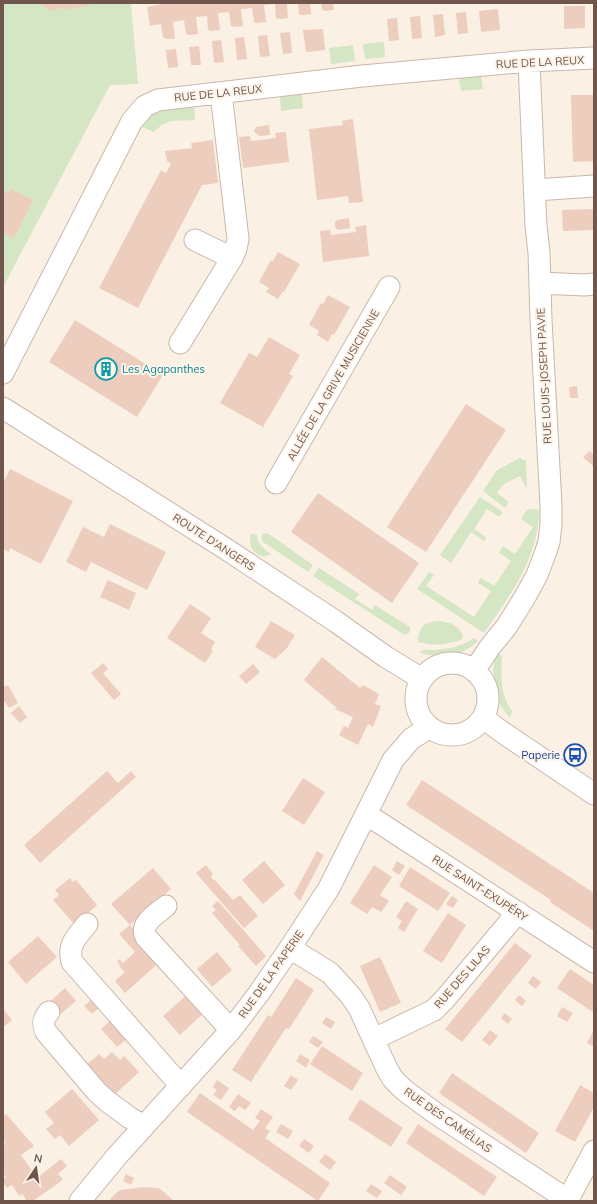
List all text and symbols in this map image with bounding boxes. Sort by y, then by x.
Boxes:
street label: RUE DE LA REUX [495,53,585,71]
street label: RUE DE LA REUX [173,81,264,105]
street label: ALLÉE DE LA GRIVE MUSICIENNE [284,307,382,463]
street label: RUE LOUIS-JOSEPH PAVIE [533,308,555,444]
building icon: Les Agapanthes [93,356,119,382]
place label: Les Agapanthes [122,362,205,376]
street label: ROUTE D’ANGERS [170,510,258,574]
bus stop icon: Paperie [562,742,588,768]
place label: Paperie [521,748,560,762]
street label: RUE SAINT-EXUPÉRY [430,852,531,924]
street label: RUE DE LA PAPERIE [235,927,307,1021]
street label: RUE DES LILAS [431,943,493,1011]
street label: RUE DES CAMÉLIAS [401,1084,495,1156]
north arrow [16,1148,56,1188]
text: N [33,1151,44,1166]

